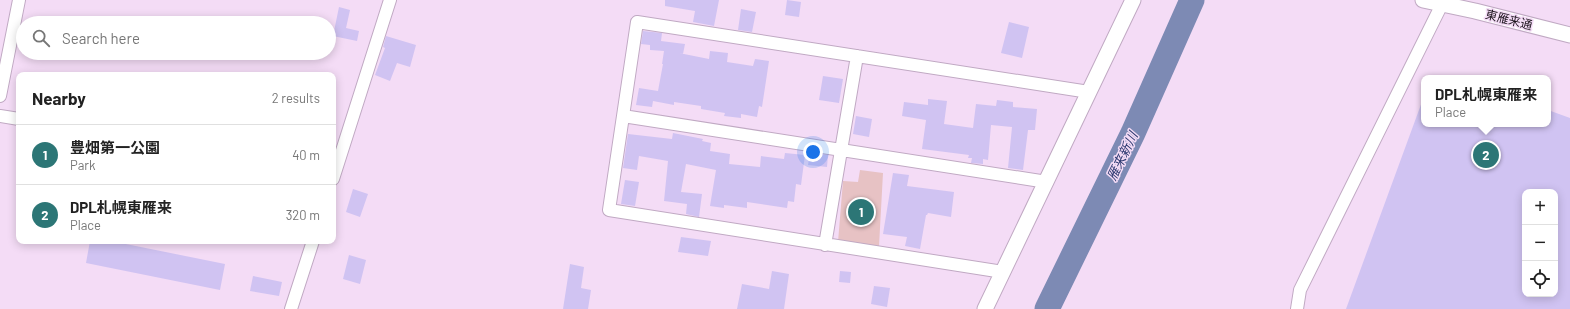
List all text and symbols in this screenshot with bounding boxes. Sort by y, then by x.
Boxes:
street label: 東雁来通 [1484,6,1534,32]
search box [16,16,336,60]
icon: search [30,27,52,49]
text: Search here [62,29,140,47]
popup [1421,75,1551,127]
text: DPL札幌東雁来 [1435,85,1537,103]
text: Nearby [32,88,86,108]
text: 2 results [272,90,320,106]
text: Place [1435,104,1466,120]
water label: 雁来新川 [1103,127,1141,183]
text: 豊畑第一公園 [70,138,160,156]
pin: 2 [1473,140,1499,170]
your location [803,142,823,162]
text: 1 [43,147,47,163]
text: 40 m [292,147,320,163]
text: Park [70,157,96,173]
map controls [1522,189,1558,297]
button: + [1522,189,1558,225]
pin: 1 [848,197,874,227]
text: DPL札幌東雁来 [70,198,172,216]
text: 2 [41,207,49,223]
text: 320 m [286,207,320,223]
text: Place [70,217,101,233]
button: − [1522,225,1558,261]
button: locate [1522,261,1558,297]

